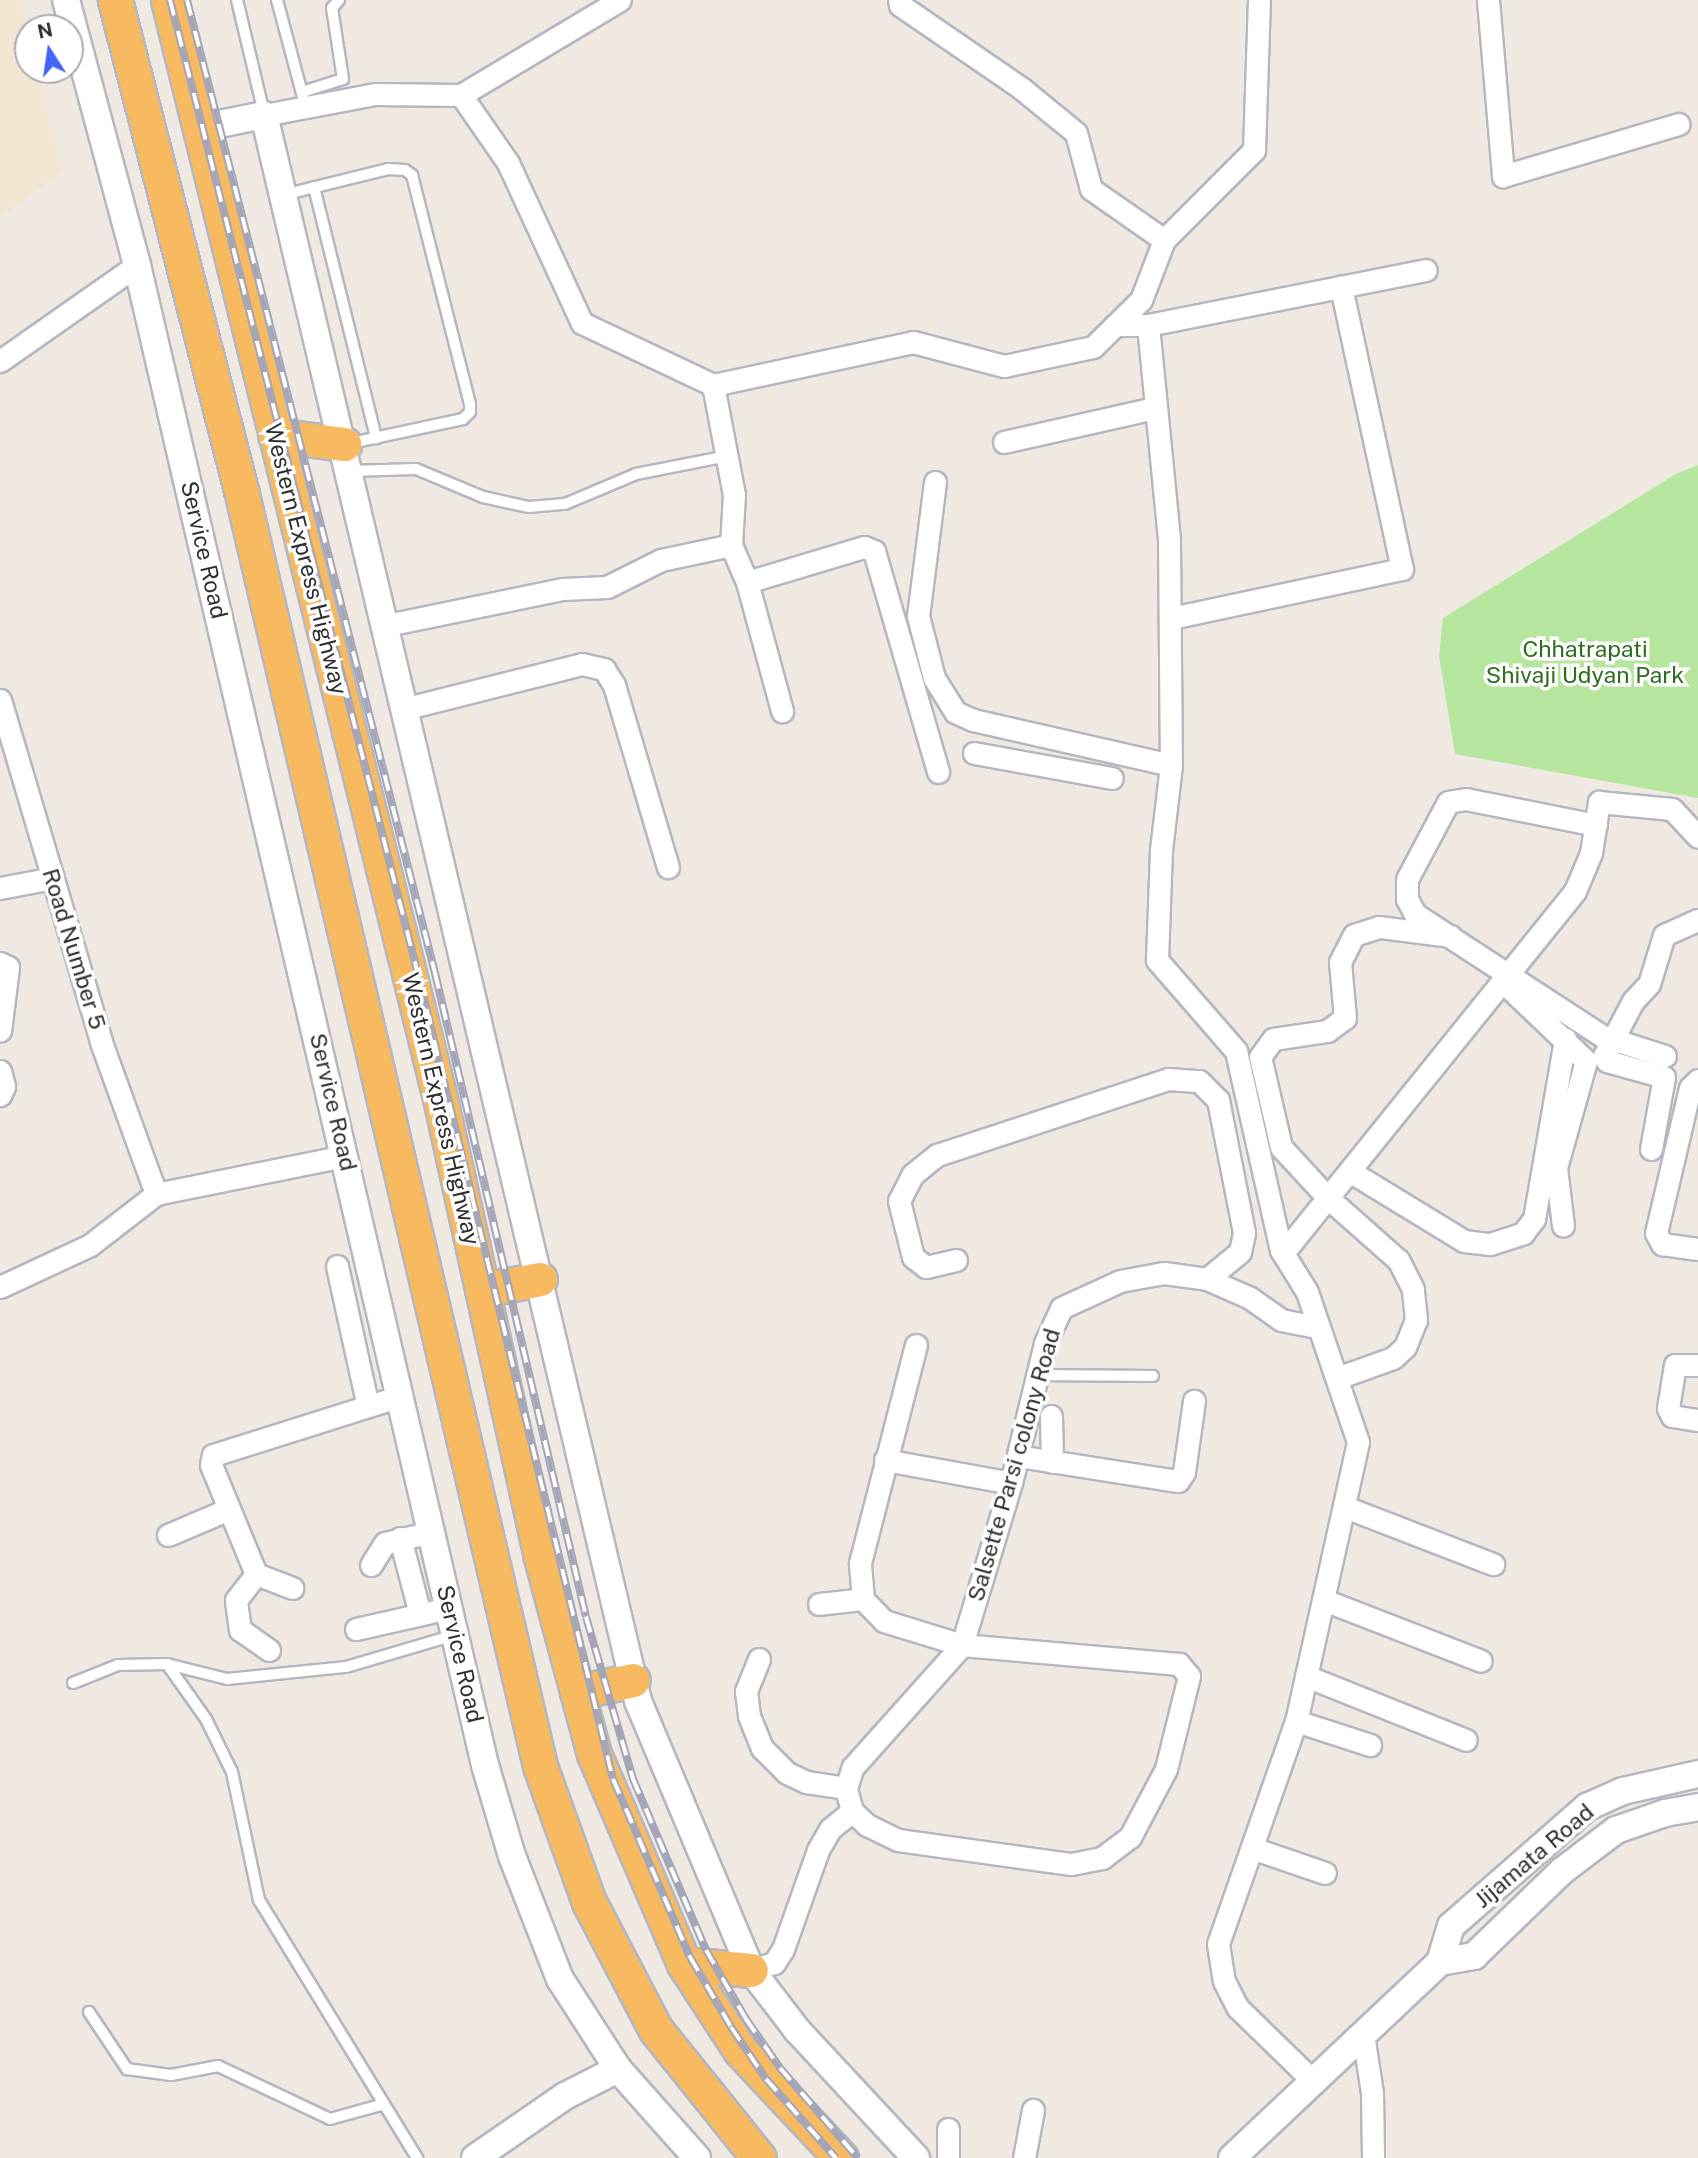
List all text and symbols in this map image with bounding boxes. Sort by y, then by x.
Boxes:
north arrow [14,14,84,84]
text: N [35,18,55,43]
street label: Western Express Highway [259,420,353,698]
street label: Service Road [175,478,233,622]
park label: Chhatrapati Shivaji Udyan Park [1486,635,1684,689]
street label: Road Number 5 [36,865,112,1033]
street label: Western Express Highway [396,970,486,1248]
street label: Service Road [304,1030,362,1174]
street label: Salsette Parsi colony Road [962,1325,1066,1605]
street label: Service Road [431,1582,489,1726]
street label: Jijamata Road [1469,1798,1599,1914]

